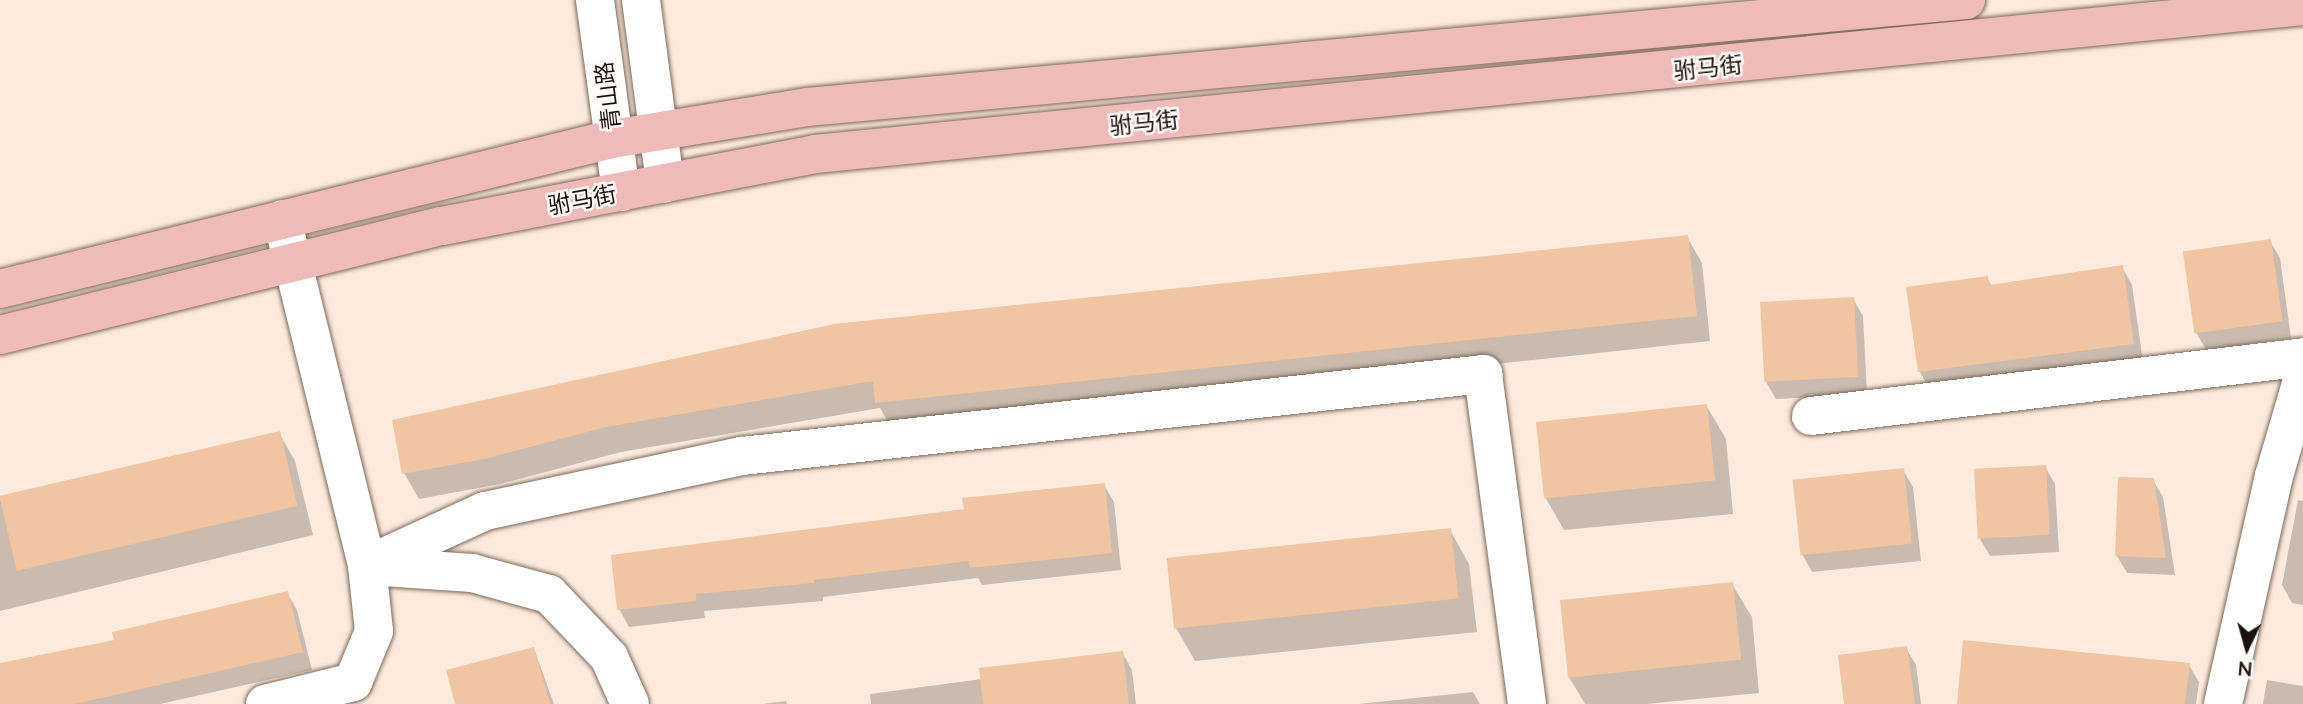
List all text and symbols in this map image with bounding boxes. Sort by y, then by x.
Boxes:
street label: 驸马街 [1672,50,1744,84]
street label: 青山路 [589,60,625,132]
street label: 驸马街 [1108,105,1180,139]
street label: 驸马街 [546,179,618,219]
north arrow [2212,613,2282,683]
text: N [2237,657,2253,682]

